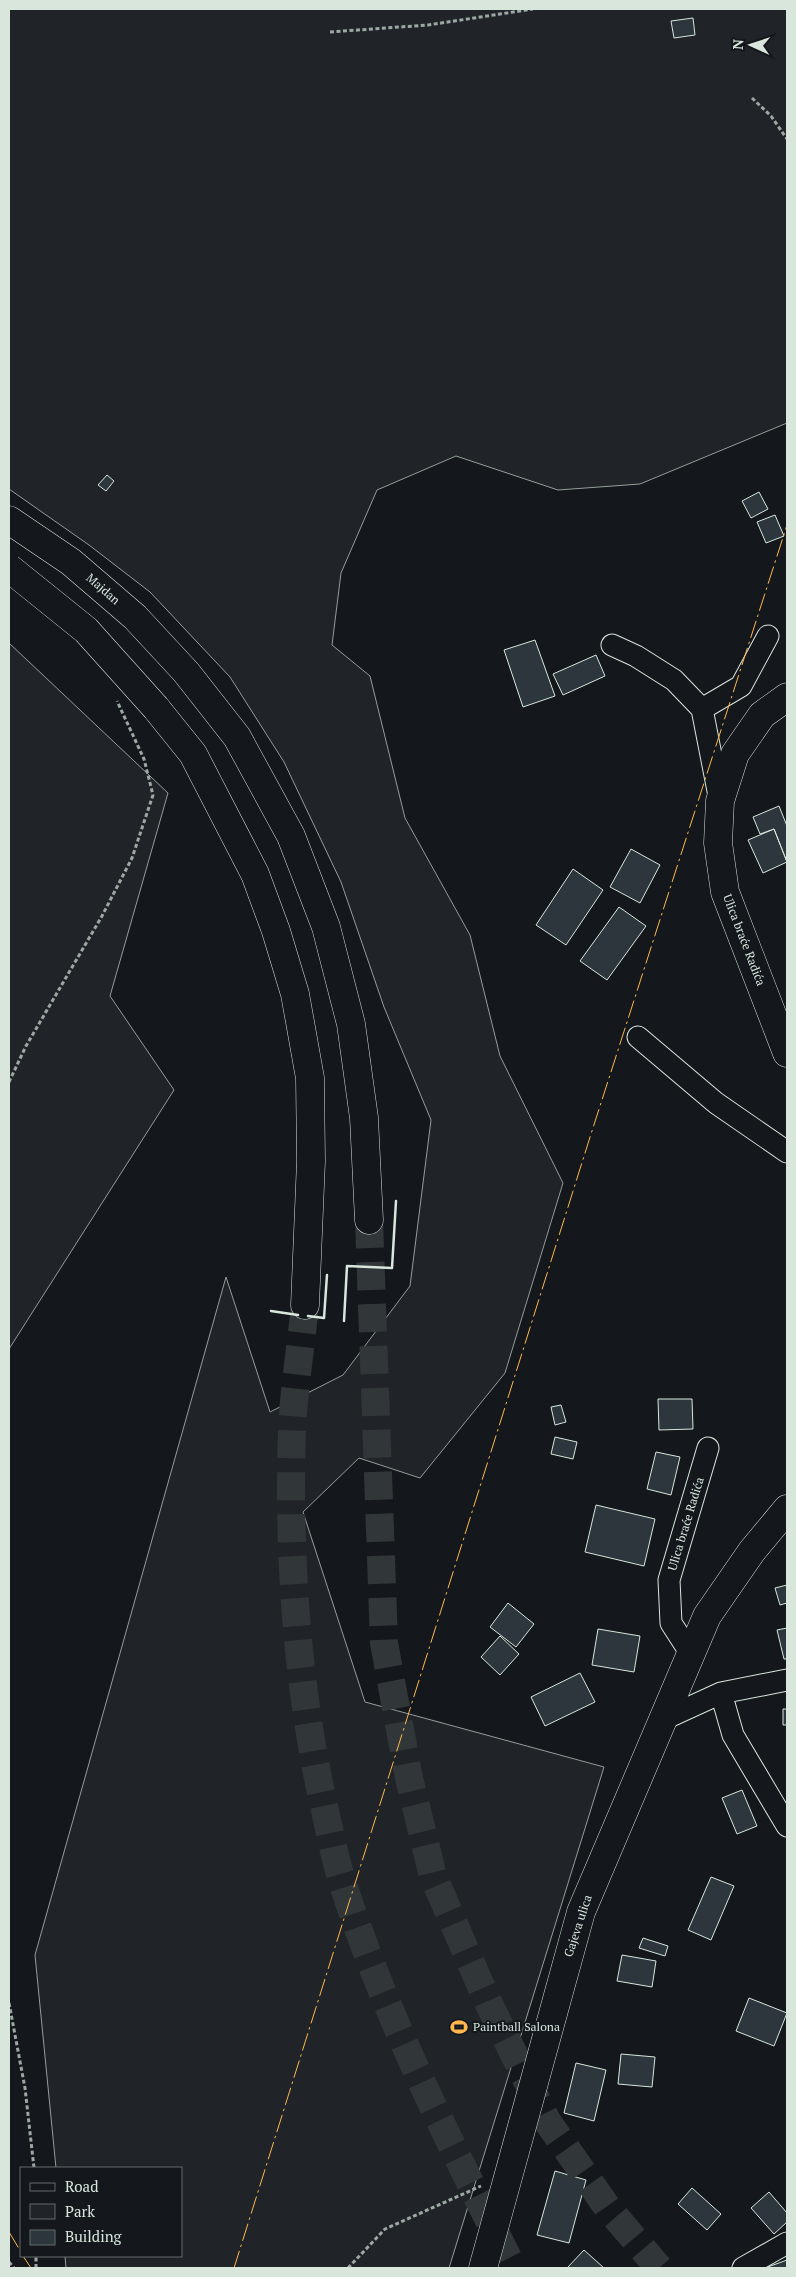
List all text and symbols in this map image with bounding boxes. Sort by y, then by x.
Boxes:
north arrow [726,20,776,70]
text: N [728,38,747,50]
street label: Majdan [83,570,123,607]
street label: Ulica braće Radića [720,892,769,988]
street label: Ulica braće Radića [664,1475,707,1572]
street label: Gajeva ulica [560,1893,595,1959]
sports icon: Paintball Salona [449,2017,469,2037]
place label: Paintball Salona [473,2019,560,2034]
legend [20,2167,182,2257]
text: Road [65,2176,98,2196]
text: Park [65,2201,95,2221]
text: Building [65,2226,123,2246]

